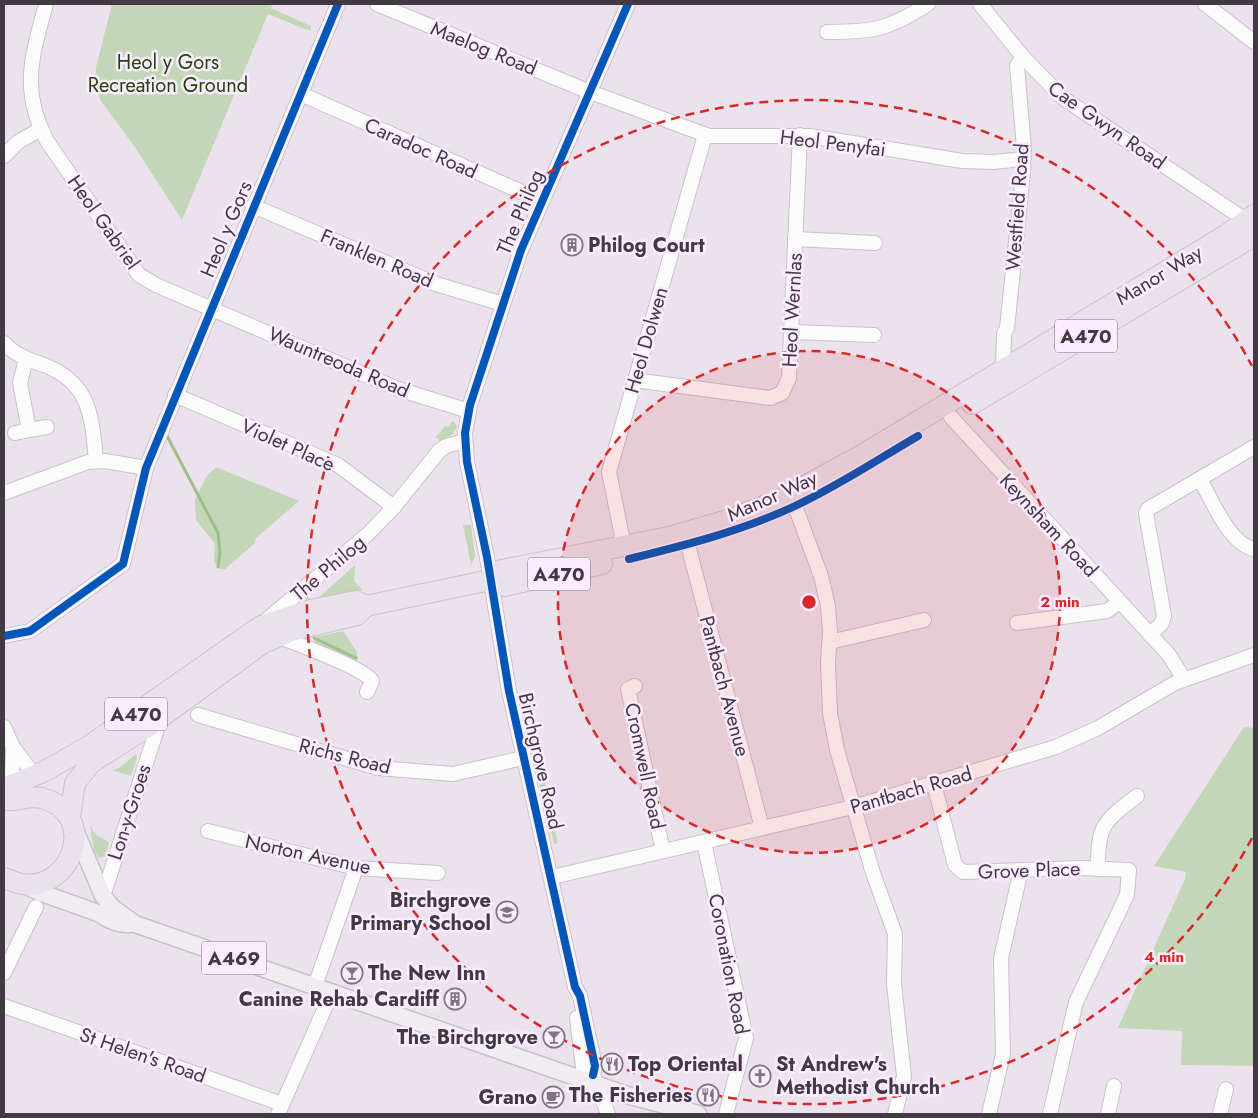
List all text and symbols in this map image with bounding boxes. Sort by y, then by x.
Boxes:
street label: Maelog Road [426,14,541,83]
park label: Heol y Gors Recreation Ground [88,48,248,100]
street label: Cae Gwyn Road [1042,74,1172,177]
street label: Caradoc Road [360,111,482,186]
street label: Heol Penyfai [778,123,888,164]
street label: Westfield Road [999,142,1036,272]
street label: The Philog [490,165,551,259]
street label: Heol Gabriel [60,169,147,275]
street label: Heol y Gors [193,176,260,282]
street label: Franklen Road [316,222,438,295]
place label: Philog Court [588,231,705,260]
building icon: Philog Court [560,233,584,257]
street label: Manor Way [1111,238,1208,313]
street label: Heol Wernlas [775,252,810,368]
street label: Heol Dolwen [617,284,675,397]
street label: Wauntreoda Road [264,320,414,405]
road number: A470 [1055,320,1117,352]
street label: Violet Place [236,412,339,479]
street label: Manor Way [722,464,822,529]
street label: Keynsham Road [993,467,1105,584]
street label: The Philog [285,528,372,608]
road number: A470 [528,558,590,590]
text: 2 min [1040,591,1080,613]
centre of rings [800,593,818,611]
street label: Pantbach Avenue [692,613,757,760]
street label: Birchgrove Road [511,690,570,832]
road number: A470 [105,698,167,731]
street label: Cromwell Road [617,700,672,832]
street label: Richs Road [296,731,394,782]
street label: Pantbach Road [847,759,975,822]
street label: Lon-y-Groes [100,761,159,864]
street label: Norton Avenue [242,827,373,882]
street label: Grove Place [977,854,1081,887]
place label: Birchgrove Primary School [350,886,491,938]
street label: Coronation Road [701,891,756,1037]
school or university icon: Birchgrove Primary School [495,900,519,924]
road number: A469 [202,941,266,974]
text: 4 min [1144,946,1184,968]
place label: The New Inn [368,959,486,988]
bar icon: The New Inn [340,961,364,985]
place label: Canine Rehab Cardiff [239,985,440,1014]
building icon: Canine Rehab Cardiff [443,987,467,1011]
street label: St Helen's Road [76,1020,210,1091]
place label: The Birchgrove [397,1023,538,1052]
bar icon: The Birchgrove [542,1025,566,1049]
place label: Top Oriental [628,1050,743,1079]
place label: St Andrew's Methodist Church [776,1050,940,1102]
restaurant icon: Top Oriental [600,1052,624,1076]
church icon: St Andrew's Methodist Church [748,1064,772,1088]
place label: The Fisheries [569,1081,692,1110]
place label: Grano [478,1083,537,1112]
restaurant icon: The Fisheries [696,1083,720,1107]
cafe icon: Grano [541,1085,565,1109]

